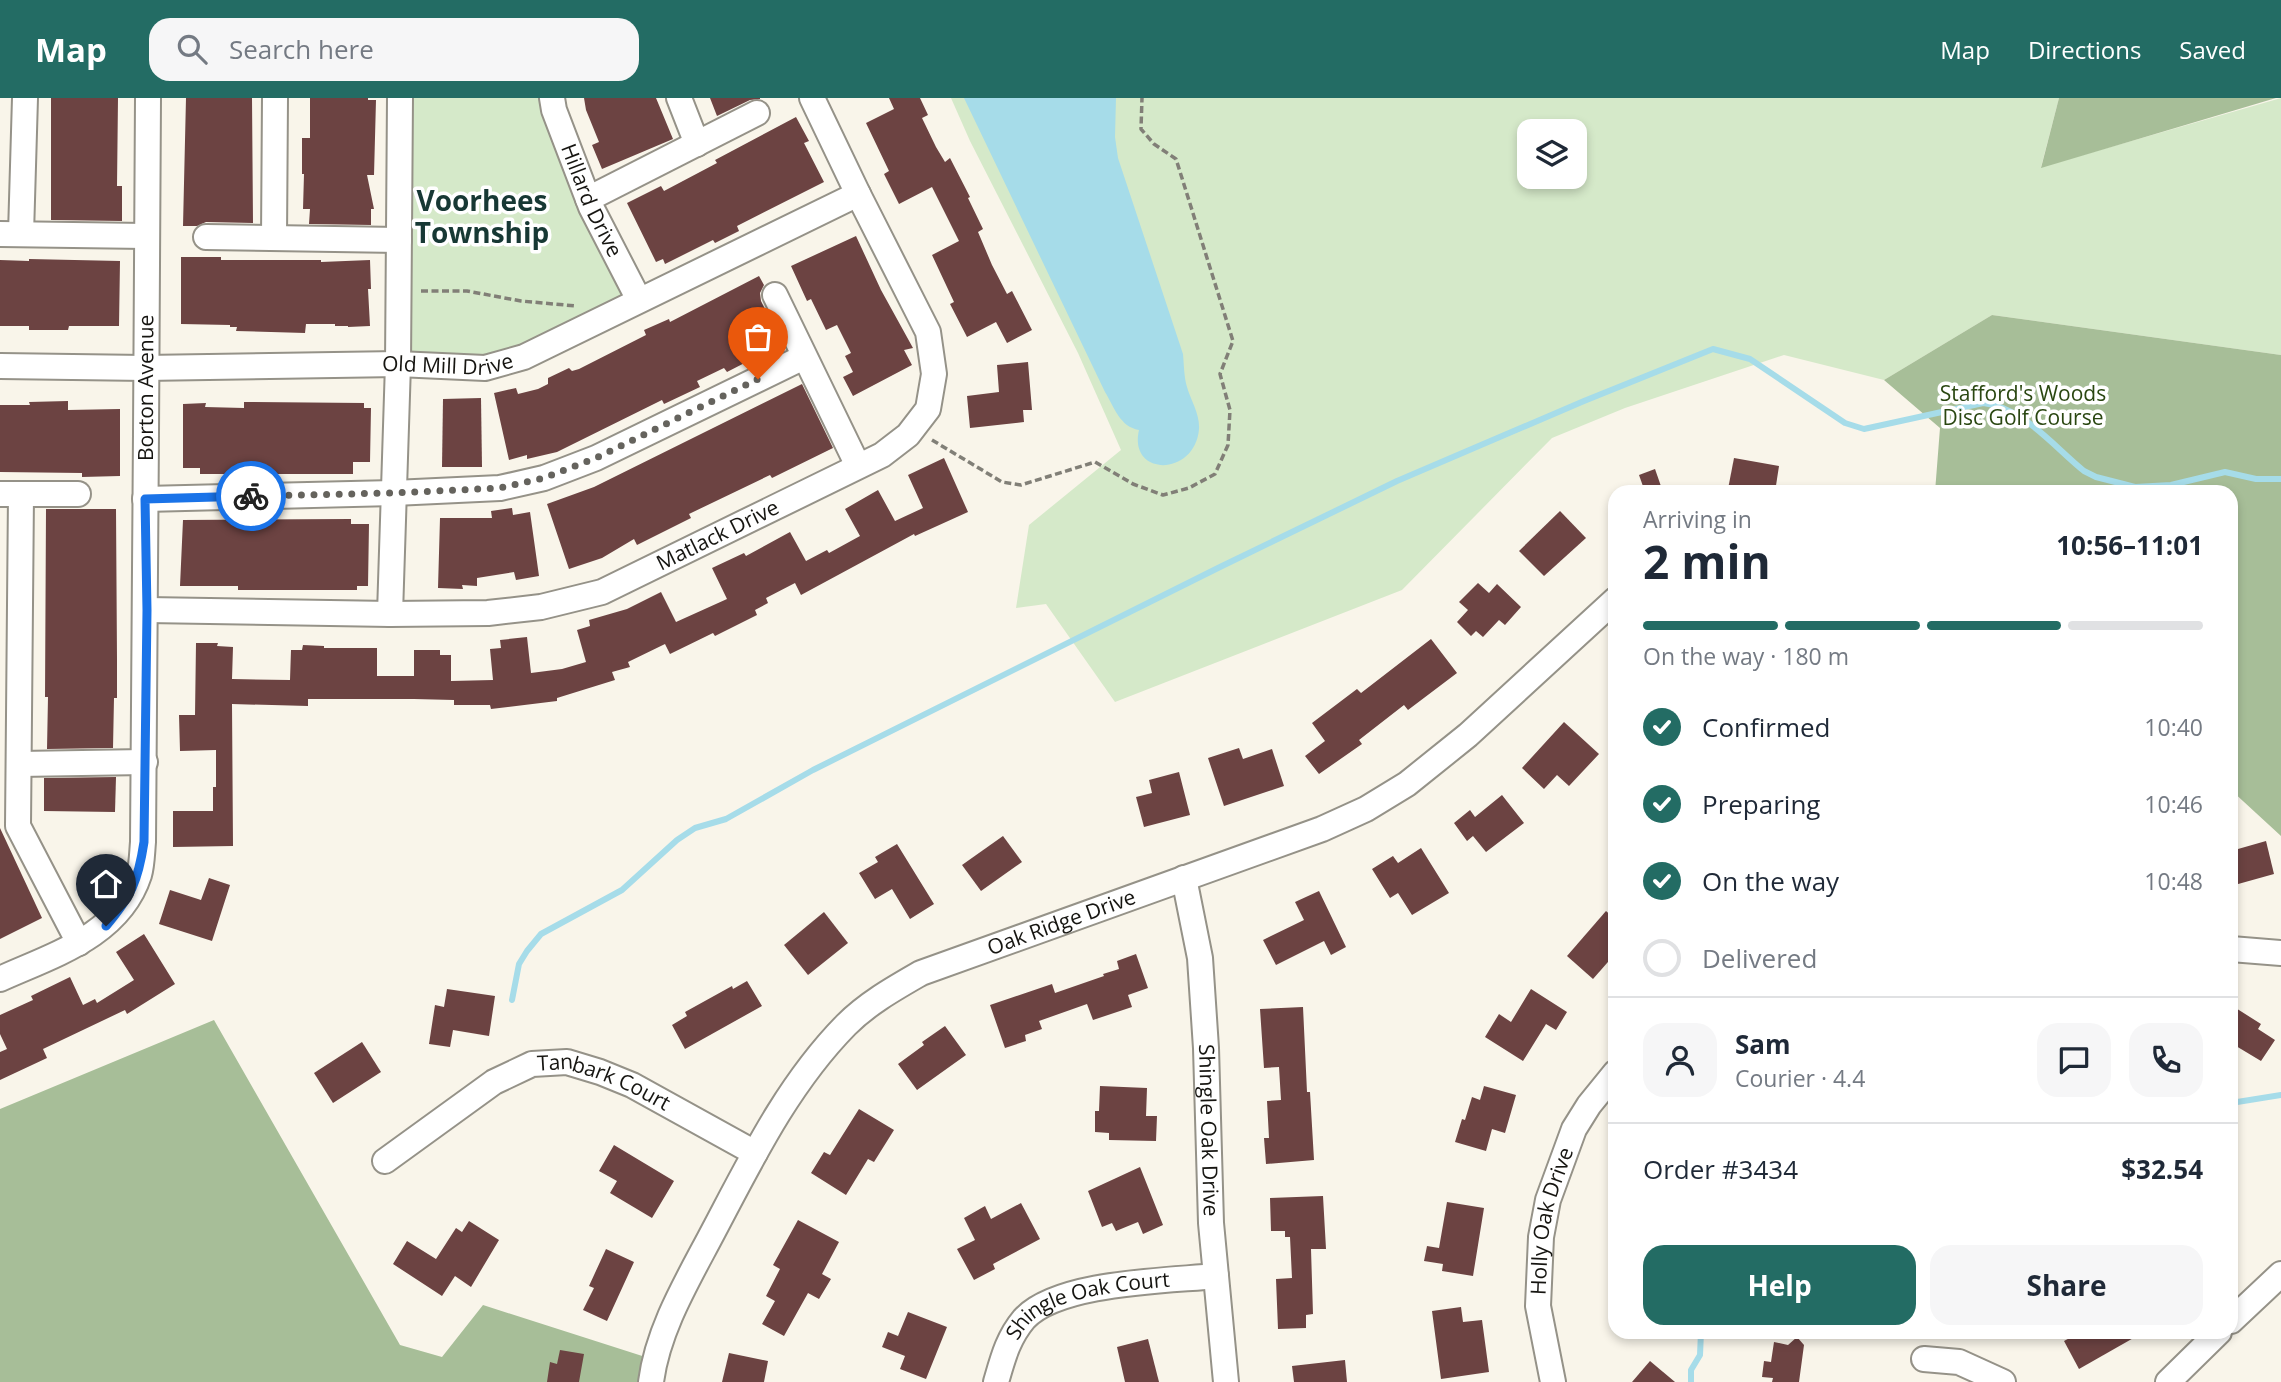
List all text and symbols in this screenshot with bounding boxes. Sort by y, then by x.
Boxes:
search box [149,18,639,81]
text: Map [35,27,107,72]
icon: search [173,30,211,68]
text: Search here [229,31,374,67]
text: Map [1940,33,1990,66]
text: Directions [2028,33,2141,66]
text: Saved [2179,33,2246,66]
map controls [1517,119,1587,189]
button: layers [1517,119,1587,189]
street label: Hillard Drive [555,139,629,262]
district label: Voorhees Township [415,181,549,251]
pin [728,307,788,379]
street label: Borton Avenue [131,315,159,461]
icon: bag [739,318,777,356]
street label: Old Mill Drive [382,346,516,381]
park label: Stafford's Woods Disc Golf Course [1940,379,2106,431]
courier [216,461,286,531]
icon: bike [232,477,270,515]
street label: Matlack Drive [651,493,783,576]
text: Arriving in [1643,503,1752,535]
text: 10:56–11:01 [2056,527,2203,563]
text: 2 min [1643,530,1771,592]
text: On the way · 180 m [1643,640,1849,672]
icon: check [1643,708,1681,746]
text: Confirmed [1702,709,1830,745]
text: 10:40 [2144,711,2203,743]
icon: check [1643,785,1681,823]
text: Preparing [1702,786,1820,822]
text: 10:46 [2144,788,2203,820]
pin [76,854,136,926]
icon: check [1643,862,1681,900]
text: On the way [1702,863,1839,899]
icon: home [87,865,125,903]
text: 10:48 [2144,865,2203,897]
street label: Oak Ridge Drive [983,882,1139,961]
text: Delivered [1702,940,1817,976]
button: person [1643,1023,1717,1097]
button: chat [2037,1023,2111,1097]
button: phone [2129,1023,2203,1097]
text: Sam [1735,1026,1791,1062]
street label: Shingle Oak Drive [1193,1044,1226,1217]
street label: Tanbark Court [536,1047,676,1116]
text: Courier · 4.4 [1735,1062,1865,1094]
street label: Holly Oak Drive [1523,1143,1579,1295]
text: Order #3434 [1643,1151,1798,1187]
text: $32.54 [2121,1151,2203,1187]
button: Help [1643,1245,1916,1325]
button: Share [1930,1245,2203,1325]
street label: Shingle Oak Court [998,1265,1171,1344]

